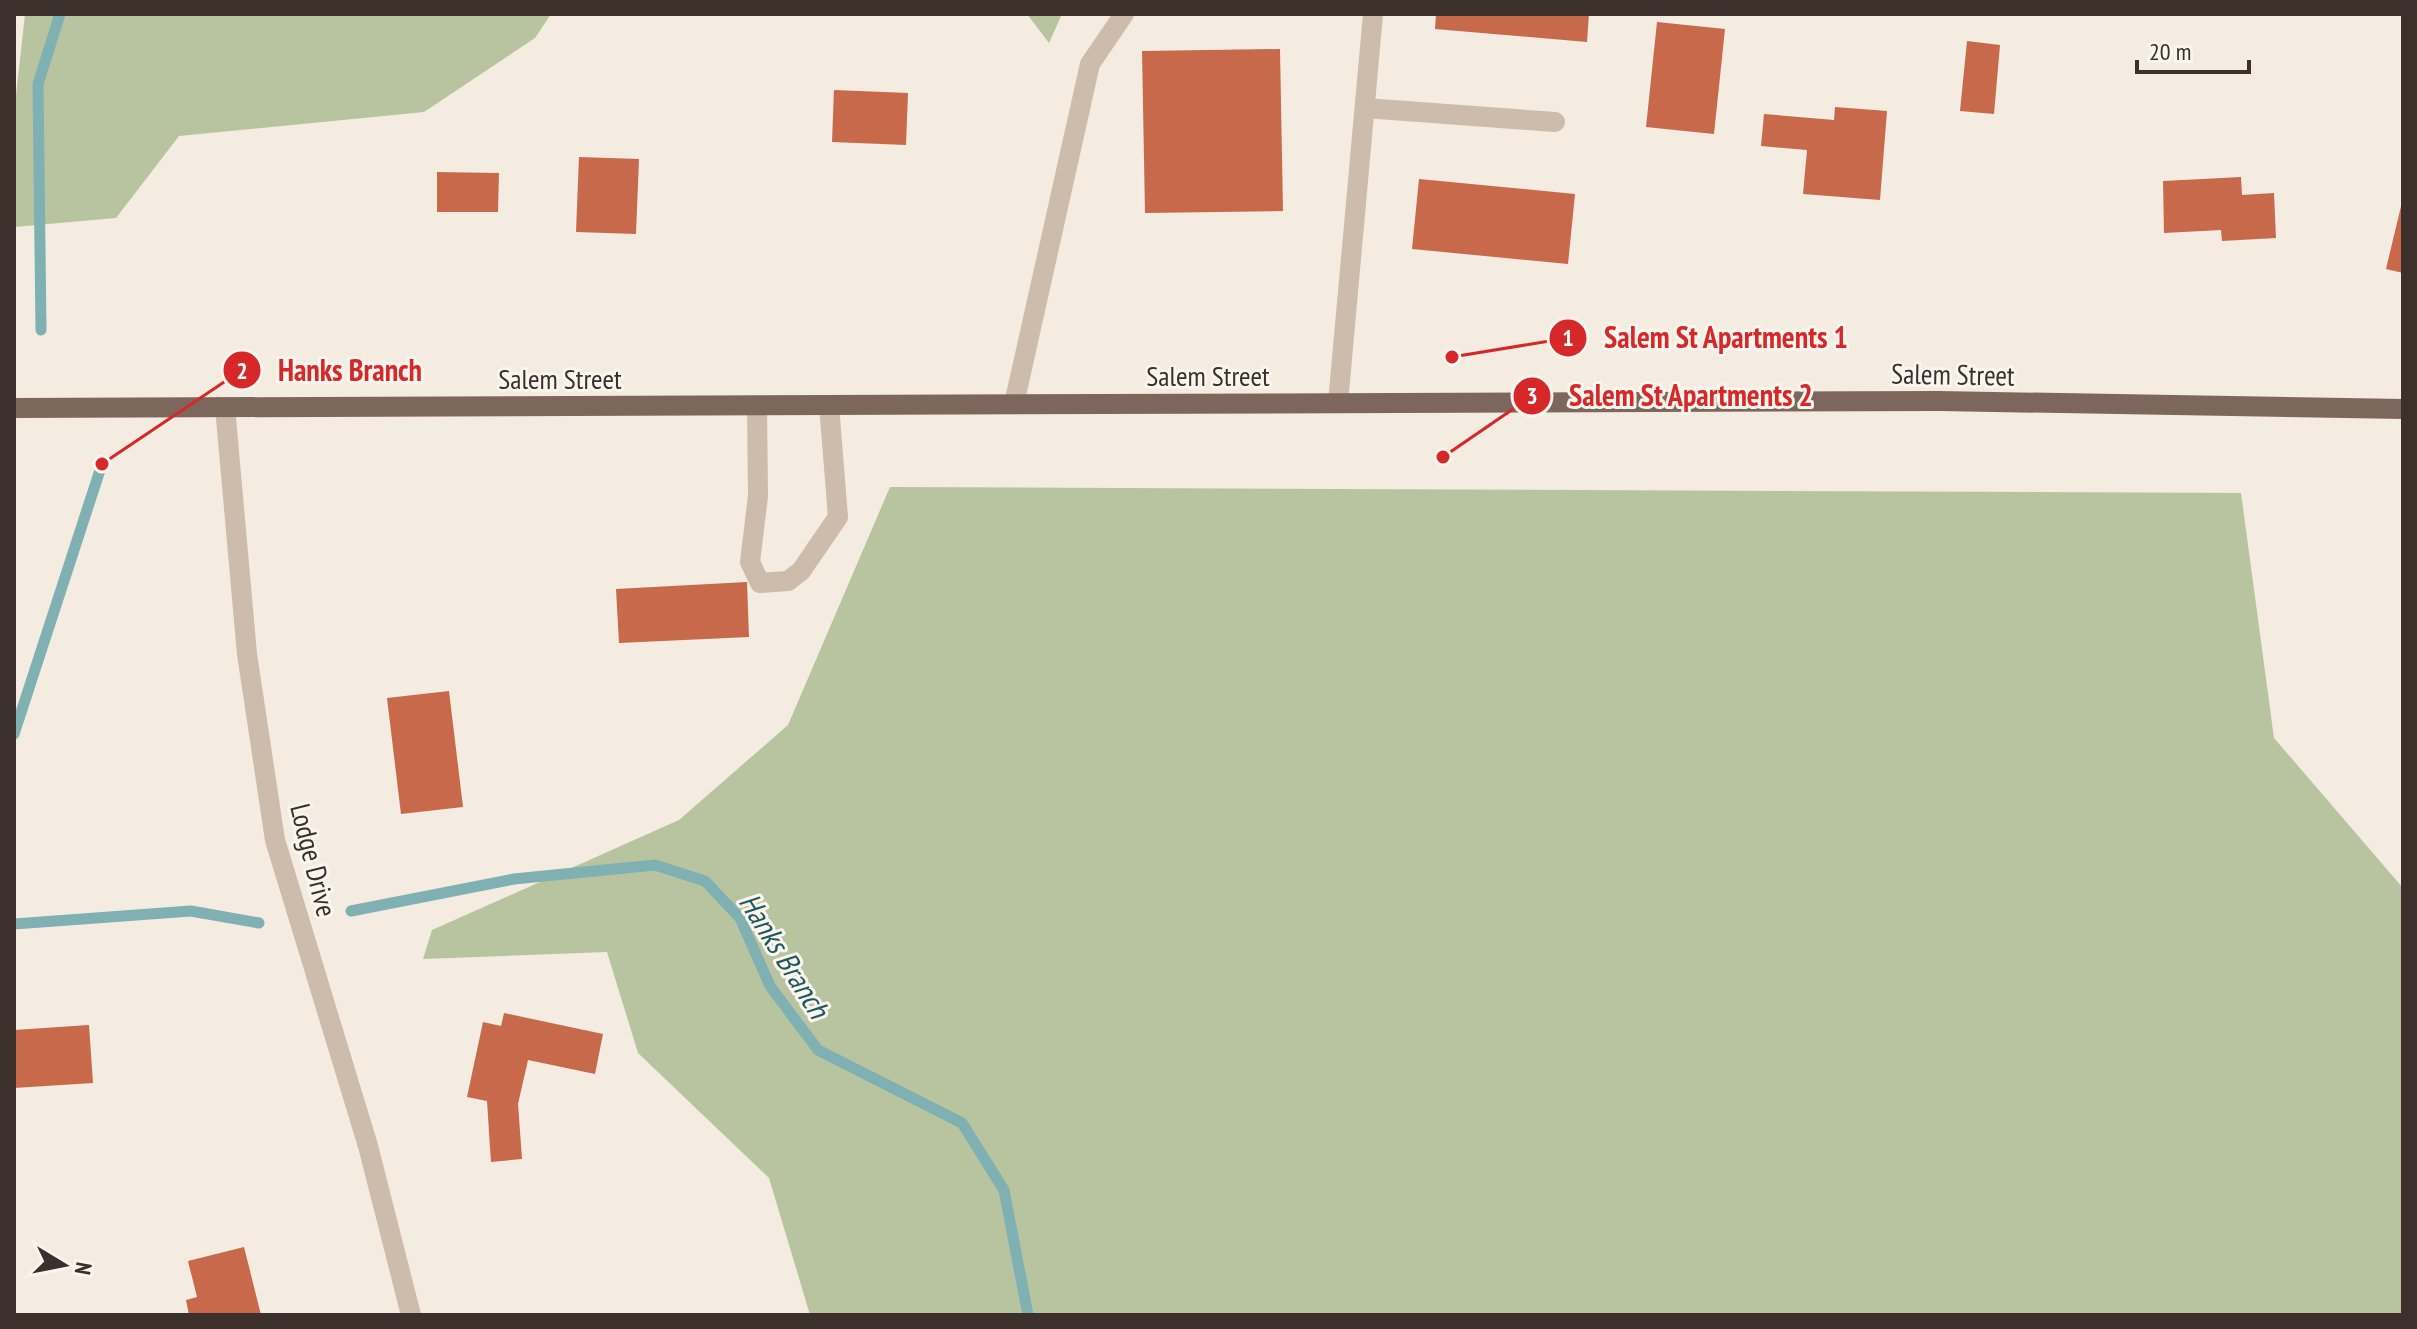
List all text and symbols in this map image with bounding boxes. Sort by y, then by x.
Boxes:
scale bar [2137,24,2249,74]
text: 20 m [2149,36,2191,67]
callout: Salem St Apartments 1 [1548,311,1864,365]
text: Salem St Apartments 1 [1604,317,1848,356]
text: 1 [1562,322,1574,353]
callout: Hanks Branch [222,343,438,397]
text: Hanks Branch [278,350,422,389]
street label: Salem Street [1891,354,2015,394]
text: 2 [236,355,248,386]
street label: Salem Street [1146,357,1270,394]
street label: Salem Street [498,360,622,397]
callout: Salem St Apartments 2 [1512,369,1829,423]
text: Salem St Apartments 2 [1569,375,1813,414]
text: 3 [1526,380,1538,411]
street label: Lodge Drive [282,800,346,920]
water label: Hanks Branch [731,885,840,1027]
north arrow [24,1225,104,1305]
text: N [69,1260,99,1277]

